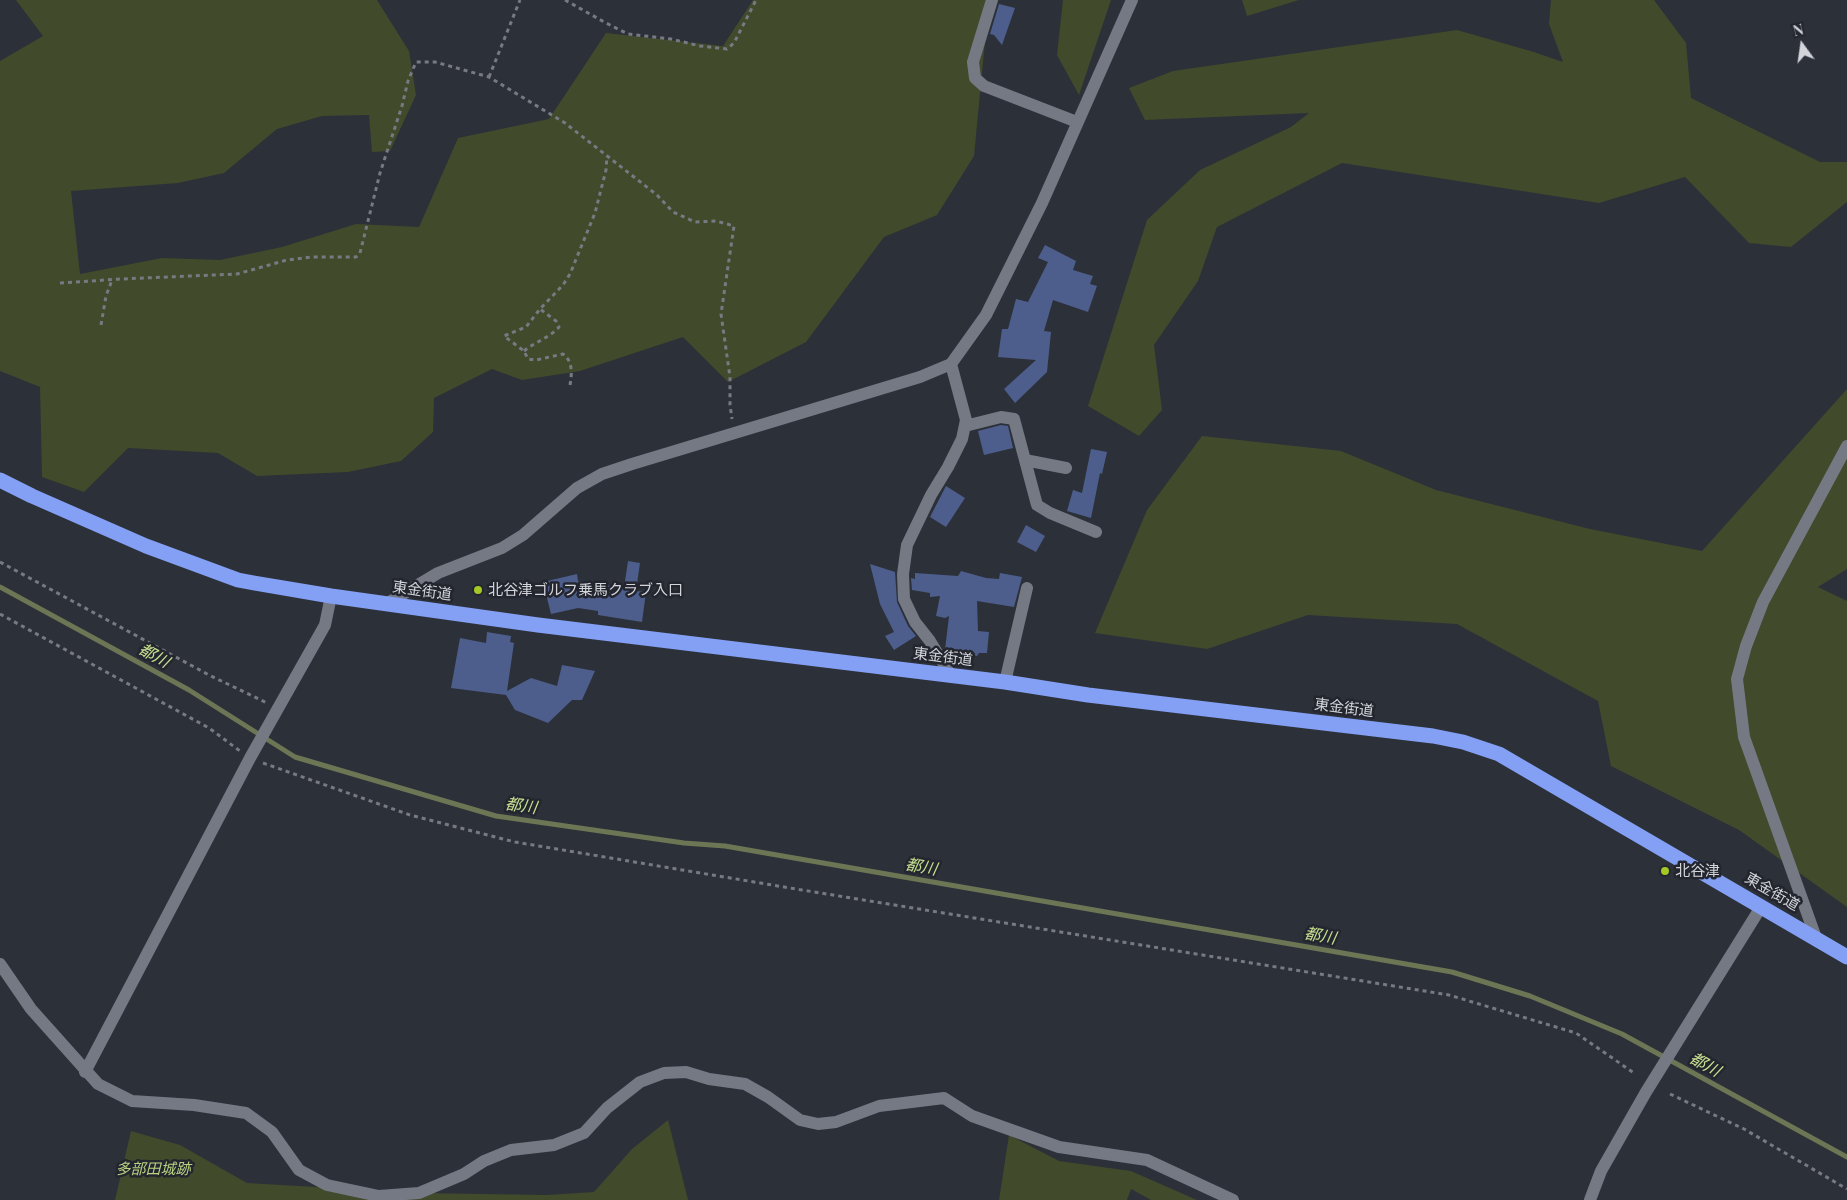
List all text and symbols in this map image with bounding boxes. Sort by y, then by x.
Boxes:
north arrow [1777,20,1827,70]
text: N [1791,20,1805,40]
street label: 東金街道 [391,578,453,604]
place label: 北谷津ゴルフ乗馬クラブ入口 [488,581,683,599]
marker: 北谷津ゴルフ乗馬クラブ入口 [472,584,484,596]
water label: 都川 [135,640,173,672]
street label: 東金街道 [912,644,974,670]
street label: 東金街道 [1313,695,1375,721]
water label: 都川 [504,794,538,818]
water label: 都川 [904,855,938,879]
place label: 北谷津 [1675,862,1720,880]
marker: 北谷津 [1659,865,1671,877]
street label: 東金街道 [1742,869,1802,915]
water label: 都川 [1303,924,1337,948]
water label: 都川 [1686,1049,1724,1081]
park label: 多部田城跡 [116,1160,190,1178]

